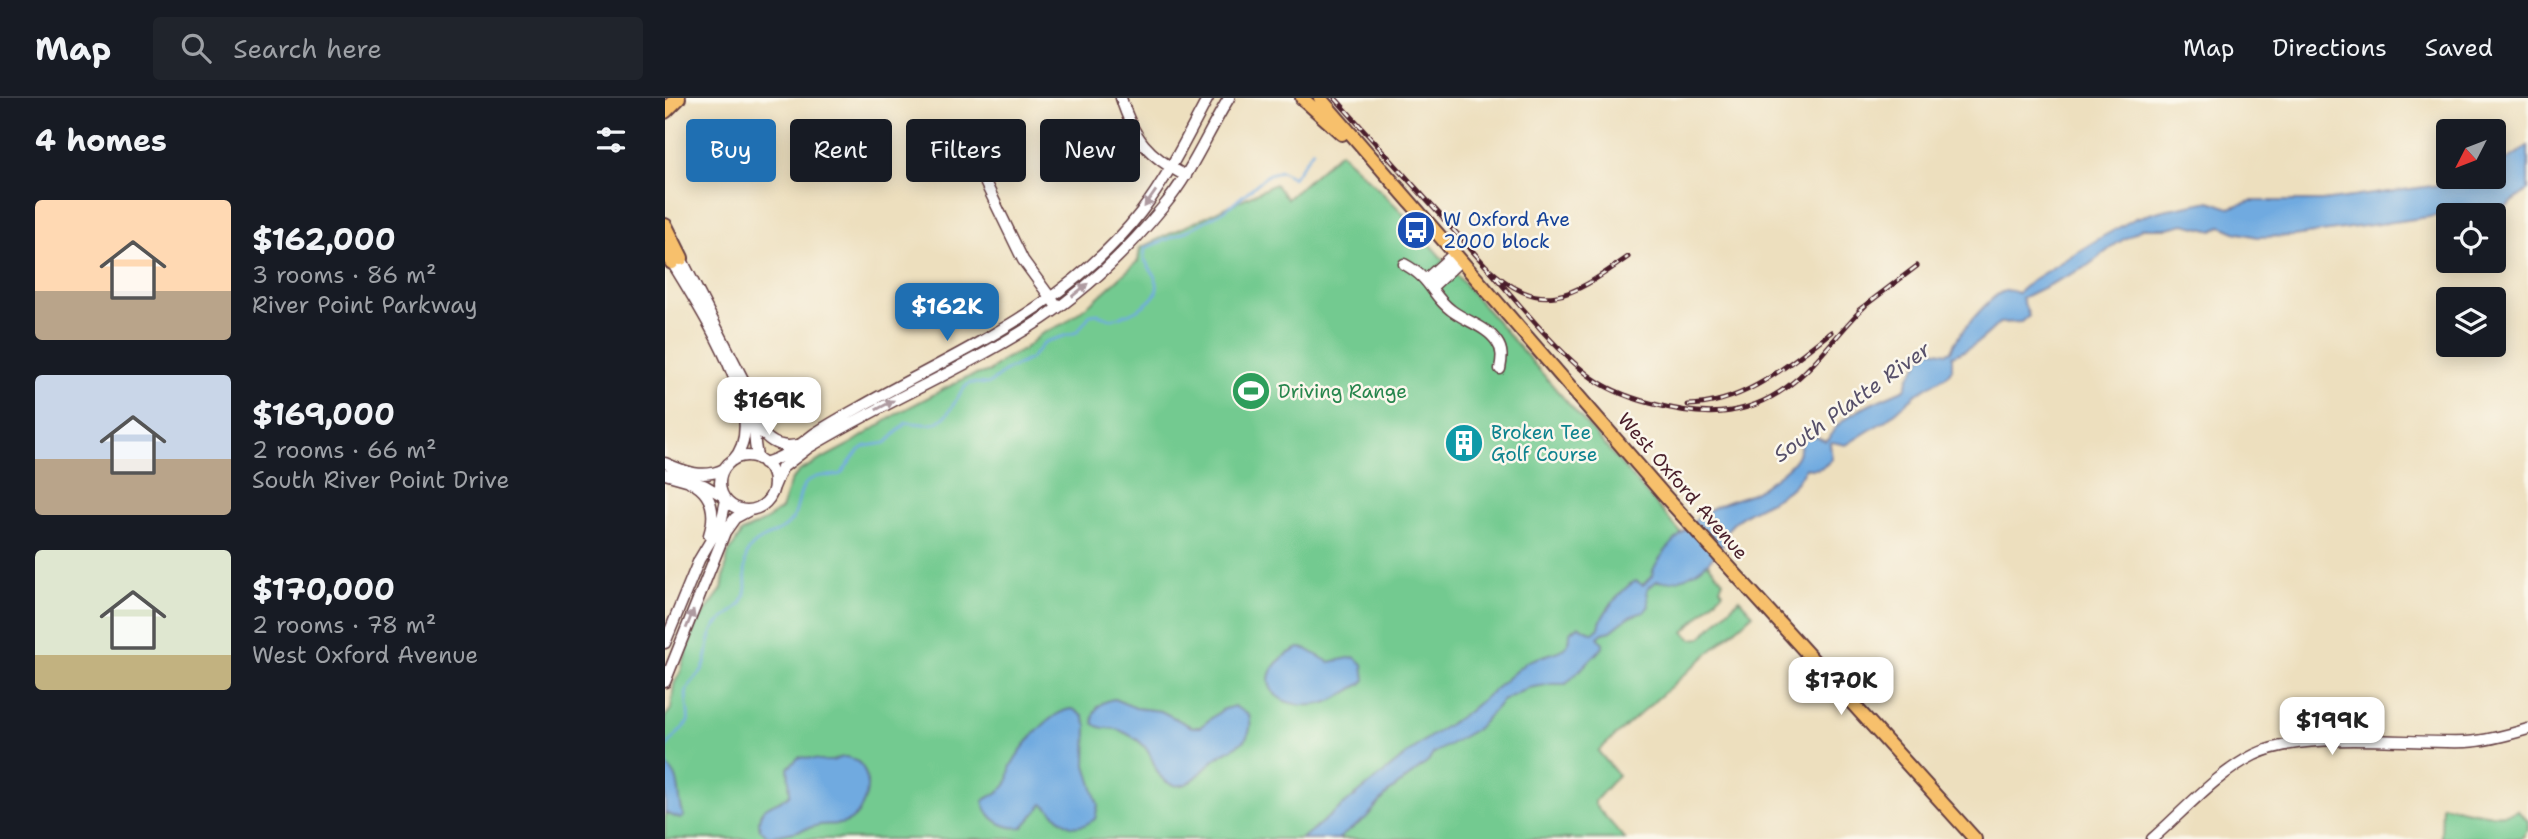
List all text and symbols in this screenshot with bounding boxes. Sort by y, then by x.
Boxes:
search box [153,17,643,80]
text: Map [35,26,111,71]
icon: search [177,29,215,67]
text: Search here [233,31,382,66]
text: Map [2183,32,2234,64]
text: Directions [2272,32,2387,64]
text: Saved [2425,32,2493,64]
chip: Buy [686,119,776,182]
chip: Rent [790,119,892,182]
chip: Filters [906,119,1026,182]
chip: New [1040,119,1140,182]
north arrow [2436,119,2506,189]
map controls [2436,119,2506,357]
text: 4 homes [35,120,167,161]
icon: filters [592,121,630,159]
one-way arrow [1143,190,1157,208]
button: locate [2436,203,2506,273]
place label: W Oxford Ave 2000 block [1443,207,1570,254]
bus stop icon: W Oxford Ave 2000 block [1395,209,1437,251]
text: $162,000 [252,219,396,260]
icon: home [91,228,175,312]
text: 3 rooms · 86 m² [252,260,437,290]
one-way arrow [1072,283,1089,298]
pin: $162K [898,284,996,343]
button: layers [2436,287,2506,357]
text: River Point Parkway [252,290,477,320]
text: $162K [911,291,983,321]
water label: South Platte River [1768,335,1937,469]
sports icon: Driving Range [1230,370,1272,412]
pin: $169K [720,378,818,437]
place label: Driving Range [1278,379,1407,404]
text: $169K [733,385,805,415]
text: $169,000 [252,394,395,435]
one-way arrow [875,400,895,411]
icon: home [91,403,175,487]
street label: West Oxford Avenue [1612,407,1754,565]
place label: Broken Tee Golf Course [1491,420,1598,467]
building icon: Broken Tee Golf Course [1443,422,1485,464]
text: 2 rooms · 66 m² [252,435,437,465]
text: South River Point Drive [252,465,510,495]
text: $170,000 [252,569,395,610]
icon: home [91,578,175,662]
one-way arrow [685,608,696,629]
text: 2 rooms · 78 m² [252,610,436,640]
text: West Oxford Avenue [252,640,478,670]
pin: $170K [1792,658,1890,717]
text: $170K [1805,665,1877,695]
pin: $199K [2283,698,2381,757]
text: $199K [2296,705,2368,735]

